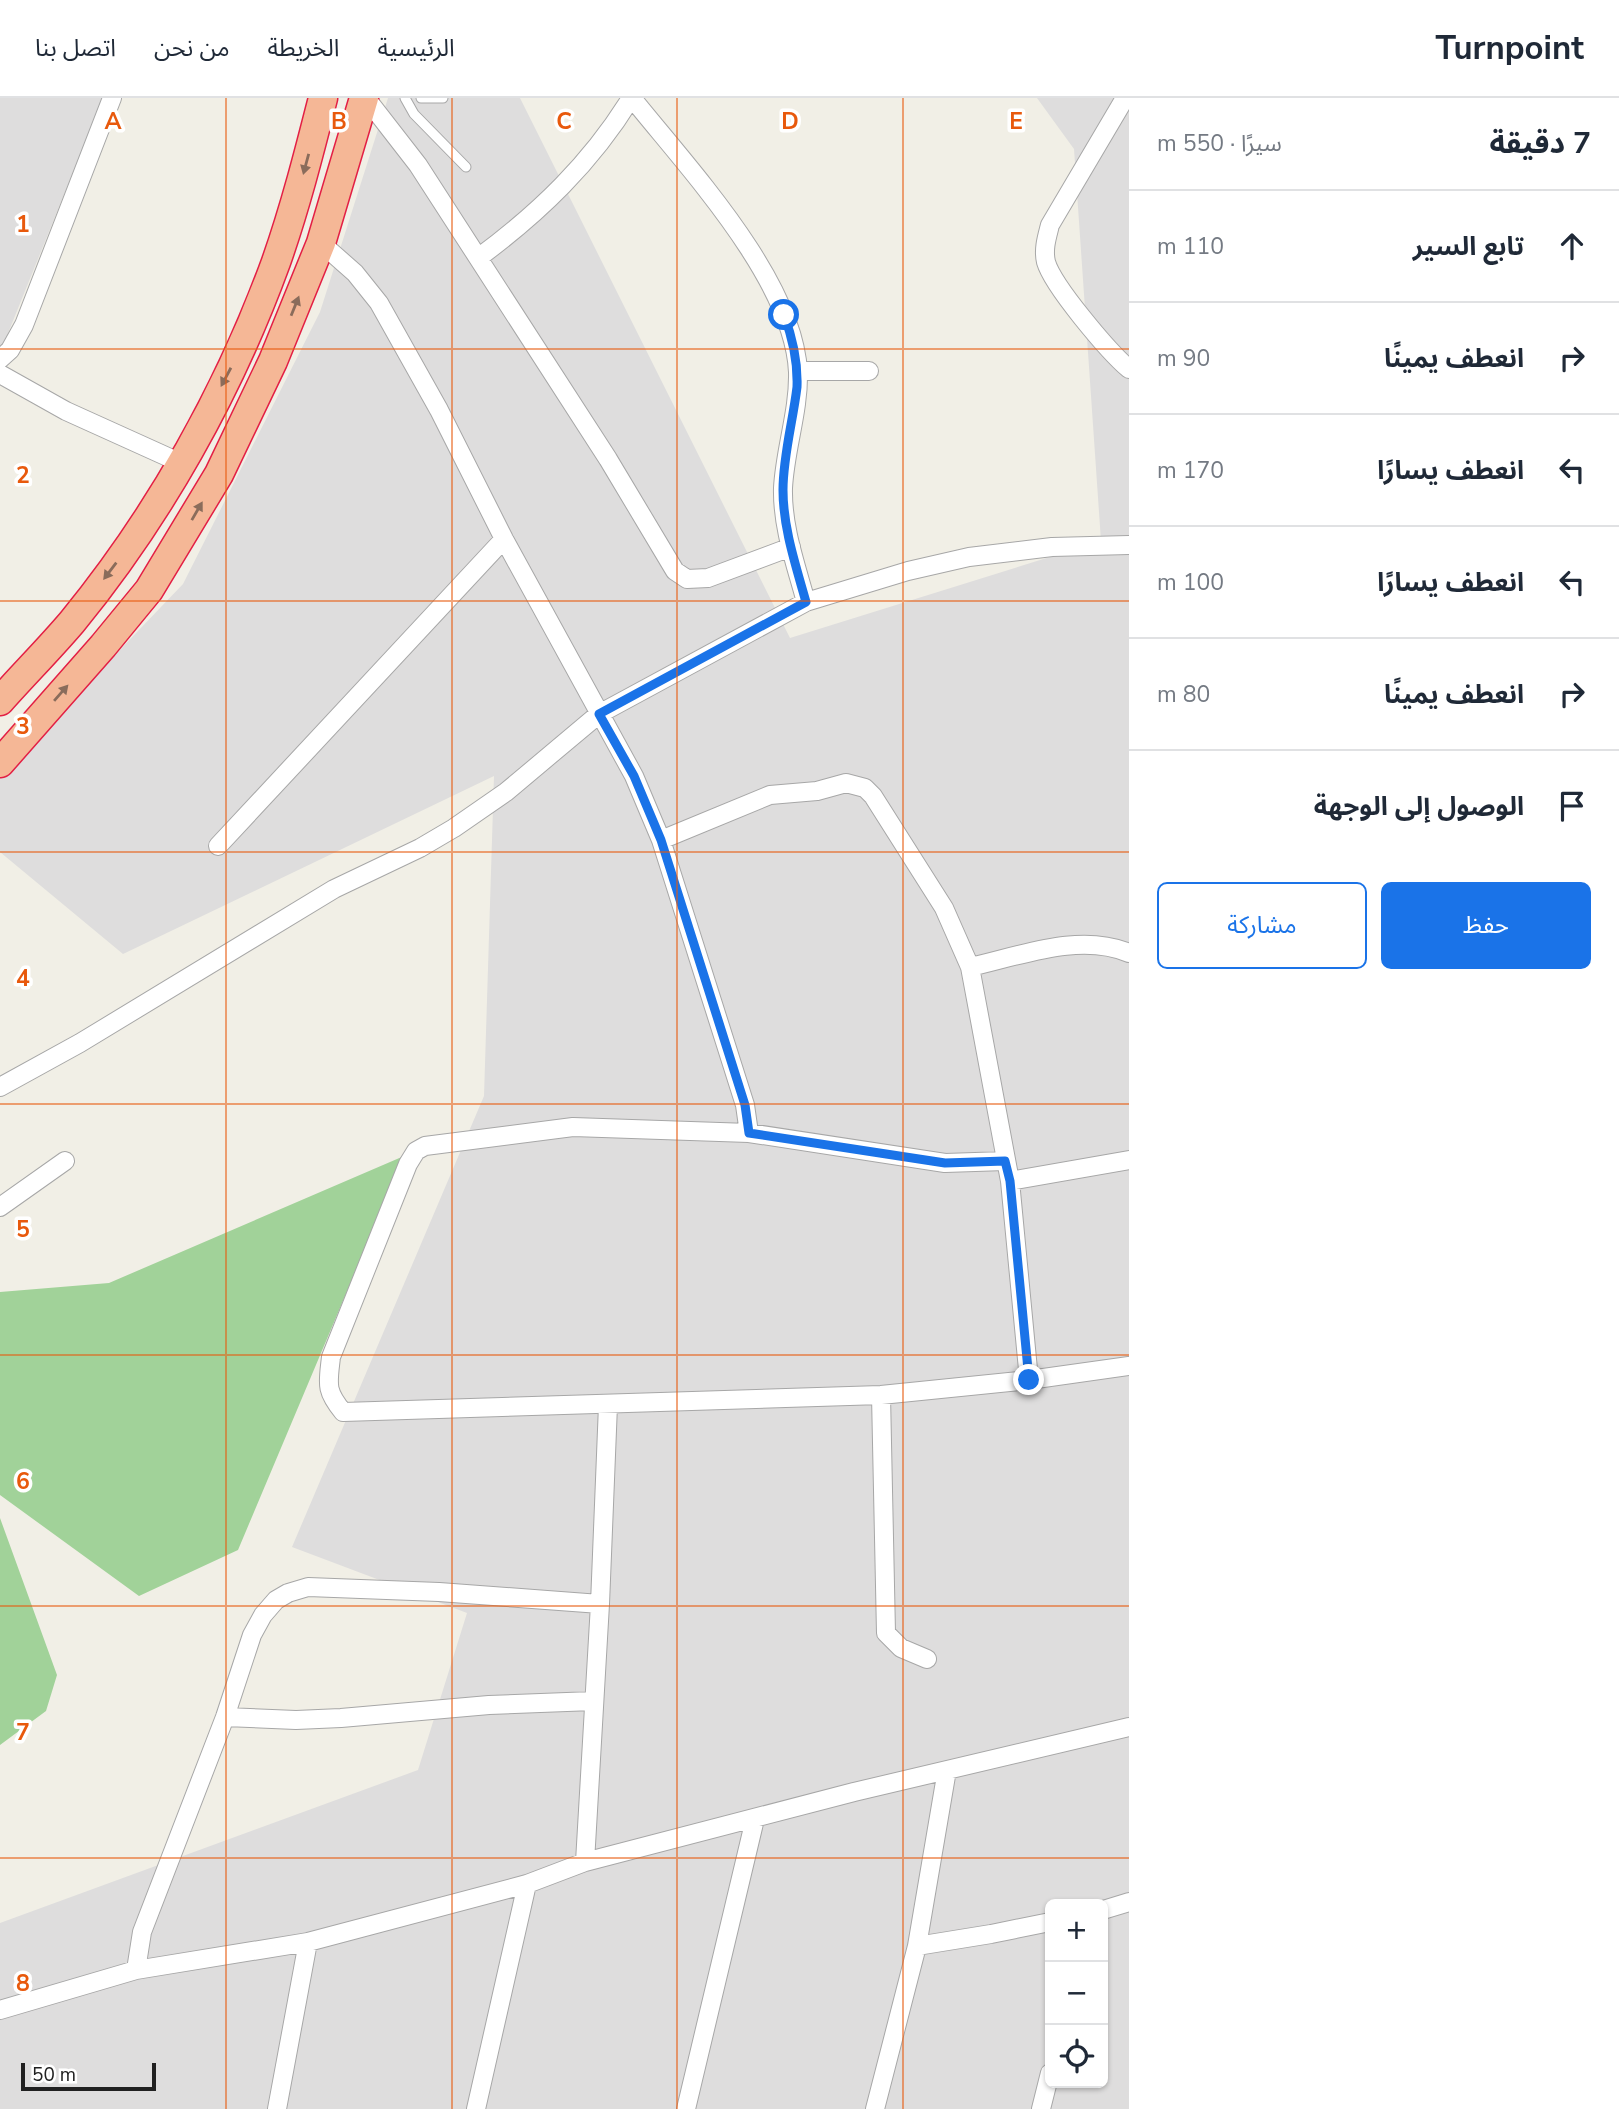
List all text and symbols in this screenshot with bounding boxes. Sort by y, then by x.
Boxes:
text: Turnpoint [1435,26,1584,71]
text: اتصل بنا [35,32,116,64]
text: من نحن [154,32,230,64]
text: الخريطة [268,32,340,64]
text: الرئيسية [378,32,455,64]
text: A [104,106,122,137]
text: B [331,106,347,137]
text: C [556,106,572,137]
text: D [781,106,799,137]
text: E [1009,106,1023,137]
text: 7 دقيقة [1489,123,1591,164]
text: سيرًا · 550 m [1157,128,1282,159]
one-way arrow [300,153,311,175]
text: 1 [16,209,30,240]
icon: ahead [1553,227,1591,265]
text: تابع السير [1413,229,1524,264]
text: 110 m [1157,231,1224,262]
one-way arrow [290,296,301,317]
route start [768,299,799,330]
icon: right [1553,339,1591,377]
text: انعطف يمينًا [1384,341,1524,376]
text: 90 m [1157,343,1210,374]
one-way arrow [221,367,233,387]
icon: left [1553,451,1591,489]
text: انعطف يسارًا [1377,453,1524,488]
text: 170 m [1157,455,1224,486]
text: 2 [16,460,30,491]
one-way arrow [191,502,203,521]
one-way arrow [102,562,117,580]
icon: left [1553,563,1591,601]
text: انعطف يسارًا [1377,565,1524,600]
text: 100 m [1157,567,1224,598]
icon: right [1553,675,1591,713]
text: انعطف يمينًا [1384,677,1524,712]
text: 80 m [1157,679,1210,710]
one-way arrow [53,685,69,702]
text: 3 [16,711,30,742]
icon: arrive [1553,787,1591,825]
text: الوصول إلى الوجهة [1314,789,1524,824]
button: مشاركة [1157,882,1367,969]
button: حفظ [1381,882,1591,969]
text: 4 [16,963,30,994]
text: 5 [16,1214,30,1245]
route end [1013,1364,1044,1395]
text: 6 [16,1466,30,1497]
text: 7 [16,1717,30,1748]
map controls [1045,1899,1108,2088]
button: + [1045,1899,1108,1962]
button: − [1045,1962,1108,2025]
text: 8 [16,1968,30,1999]
button: locate [1045,2025,1108,2088]
scale bar [21,2060,156,2092]
text: 50 m [32,2062,76,2088]

